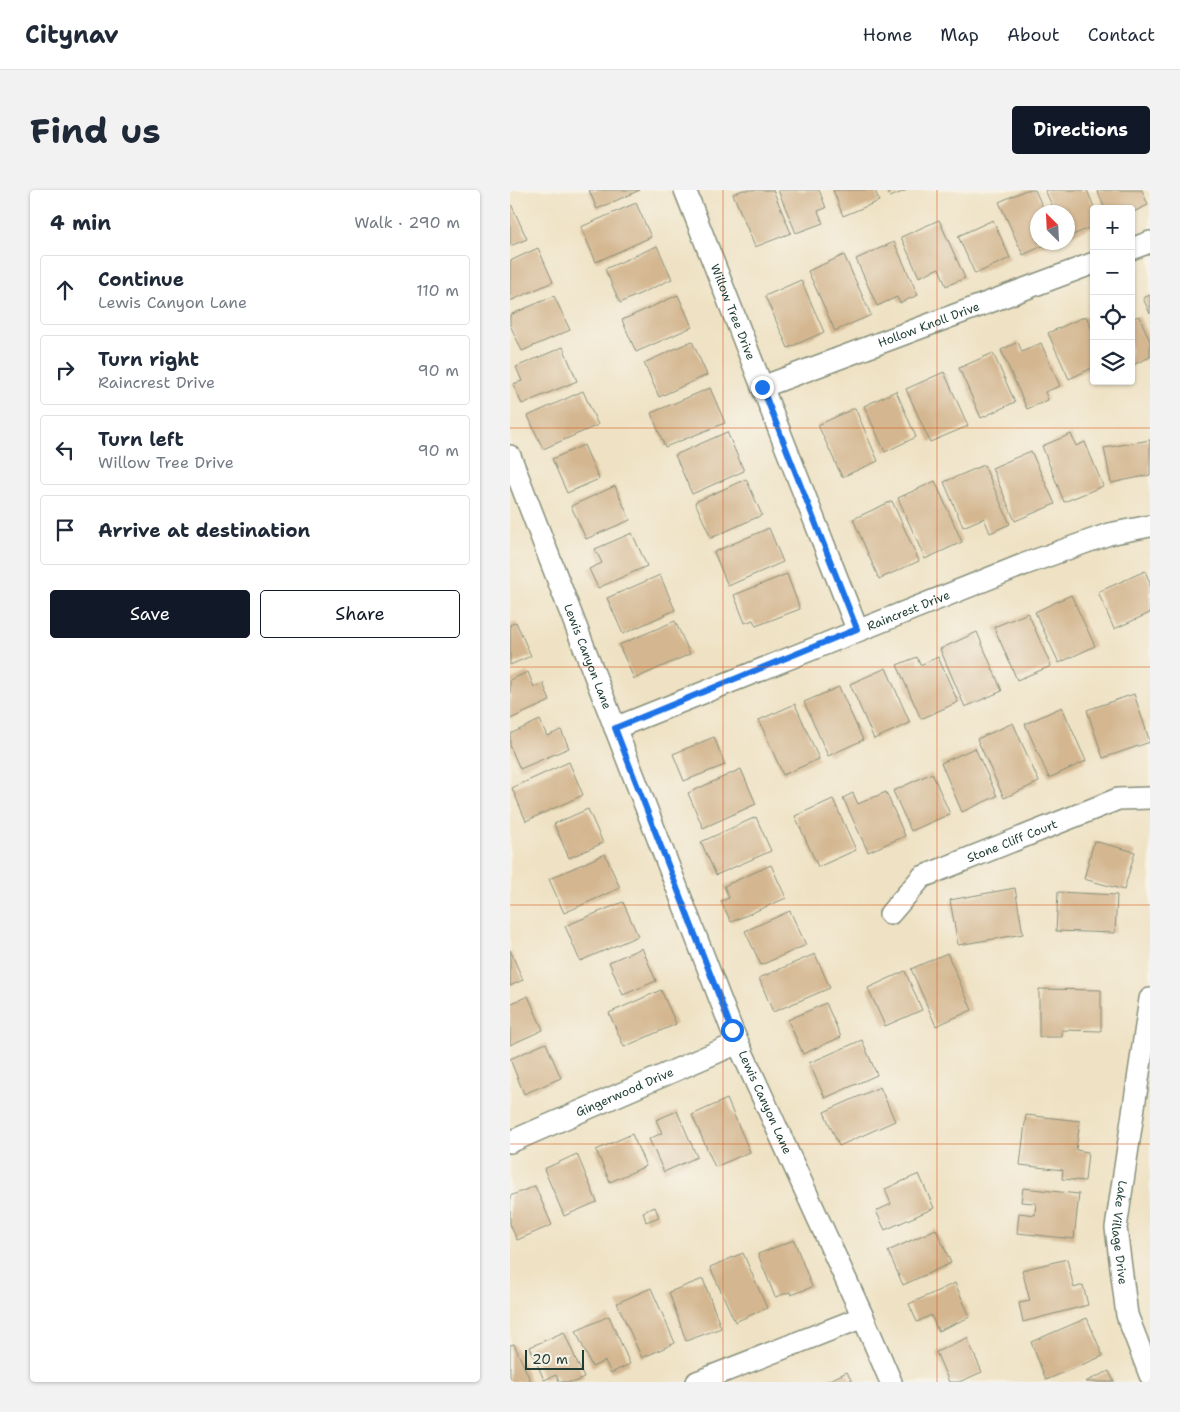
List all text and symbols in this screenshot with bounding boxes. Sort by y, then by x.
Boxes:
text: Citynav [25,19,119,51]
text: Home [863,23,912,47]
text: Map [940,23,979,47]
text: About [1007,23,1060,47]
text: Contact [1088,23,1155,47]
button: Directions [1012,106,1150,154]
text: Find us [30,107,161,154]
north arrow [1030,205,1075,250]
map controls [1090,205,1135,385]
button: + [1090,205,1135,250]
text: 4 min [50,209,111,237]
text: Walk · 290 m [354,212,460,233]
button: − [1090,250,1135,295]
street label: Willow Tree Drive [707,262,759,363]
text: Continue [98,267,184,292]
icon: ahead [51,276,79,304]
text: 110 m [416,280,459,301]
text: Lewis Canyon Lane [98,292,247,313]
button: locate [1090,295,1135,340]
street label: Hollow Knoll Drive [876,298,982,351]
button: layers [1090,340,1135,385]
text: Turn right [98,347,199,372]
icon: right [51,356,79,384]
text: 90 m [418,360,459,381]
text: Raincrest Drive [98,372,215,393]
route end [751,376,774,399]
text: Turn left [98,427,184,452]
icon: left [51,436,79,464]
text: 90 m [418,440,459,461]
text: Willow Tree Drive [98,452,234,473]
icon: arrive [51,516,79,544]
text: Arrive at destination [98,518,310,543]
street label: Raincrest Drive [865,587,952,634]
button: Save [50,590,250,638]
button: Share [260,590,460,638]
street label: Lewis Canyon Lane [560,601,615,712]
street label: Stone Cliff Court [965,816,1060,866]
route start [721,1019,744,1042]
street label: Lewis Canyon Lane [735,1048,796,1157]
street label: Gingerwood Drive [573,1064,676,1120]
street label: Lake Village Drive [1108,1179,1131,1286]
scale bar [525,1347,584,1370]
text: 20 m [532,1350,568,1368]

